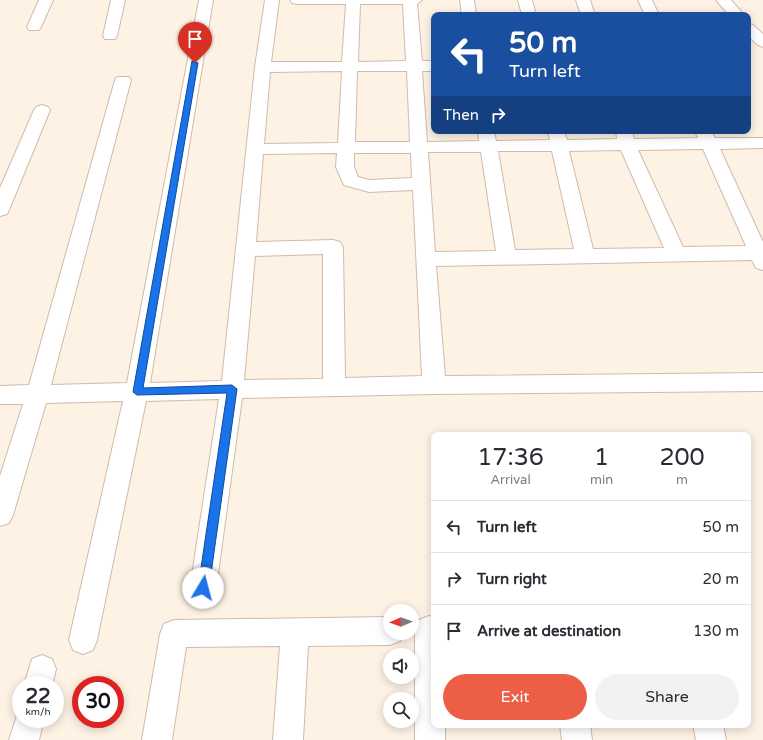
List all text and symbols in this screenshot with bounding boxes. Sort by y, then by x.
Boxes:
pin [178,22,212,63]
text: 50 m [509,26,577,60]
icon: arrive [184,28,206,50]
icon: left [443,28,495,80]
text: Turn left [509,60,581,82]
icon: right [487,104,509,126]
text: Then [443,106,479,124]
text: 17:36 [477,443,544,472]
text: 1 [594,443,609,472]
text: 200 [659,443,705,472]
text: Arrival [490,472,531,488]
text: min [590,472,613,488]
text: m [676,472,688,488]
icon: left [443,516,465,538]
text: Turn left [477,518,537,536]
text: 50 m [702,518,739,536]
position arrow [182,567,224,609]
icon: right [443,568,465,590]
text: Turn right [477,570,547,588]
text: 20 m [702,570,739,588]
north arrow [383,604,419,640]
map controls [383,604,419,728]
icon: arrive [443,620,465,642]
text: Arrive at destination [477,622,621,640]
text: 130 m [693,622,739,640]
button: sound [383,648,419,684]
button: Exit [443,674,587,720]
button: Share [595,674,739,720]
speed limit sign: 30 [72,676,124,728]
text: 22 [25,685,51,709]
button: search [383,692,419,728]
text: km/h [25,706,51,718]

